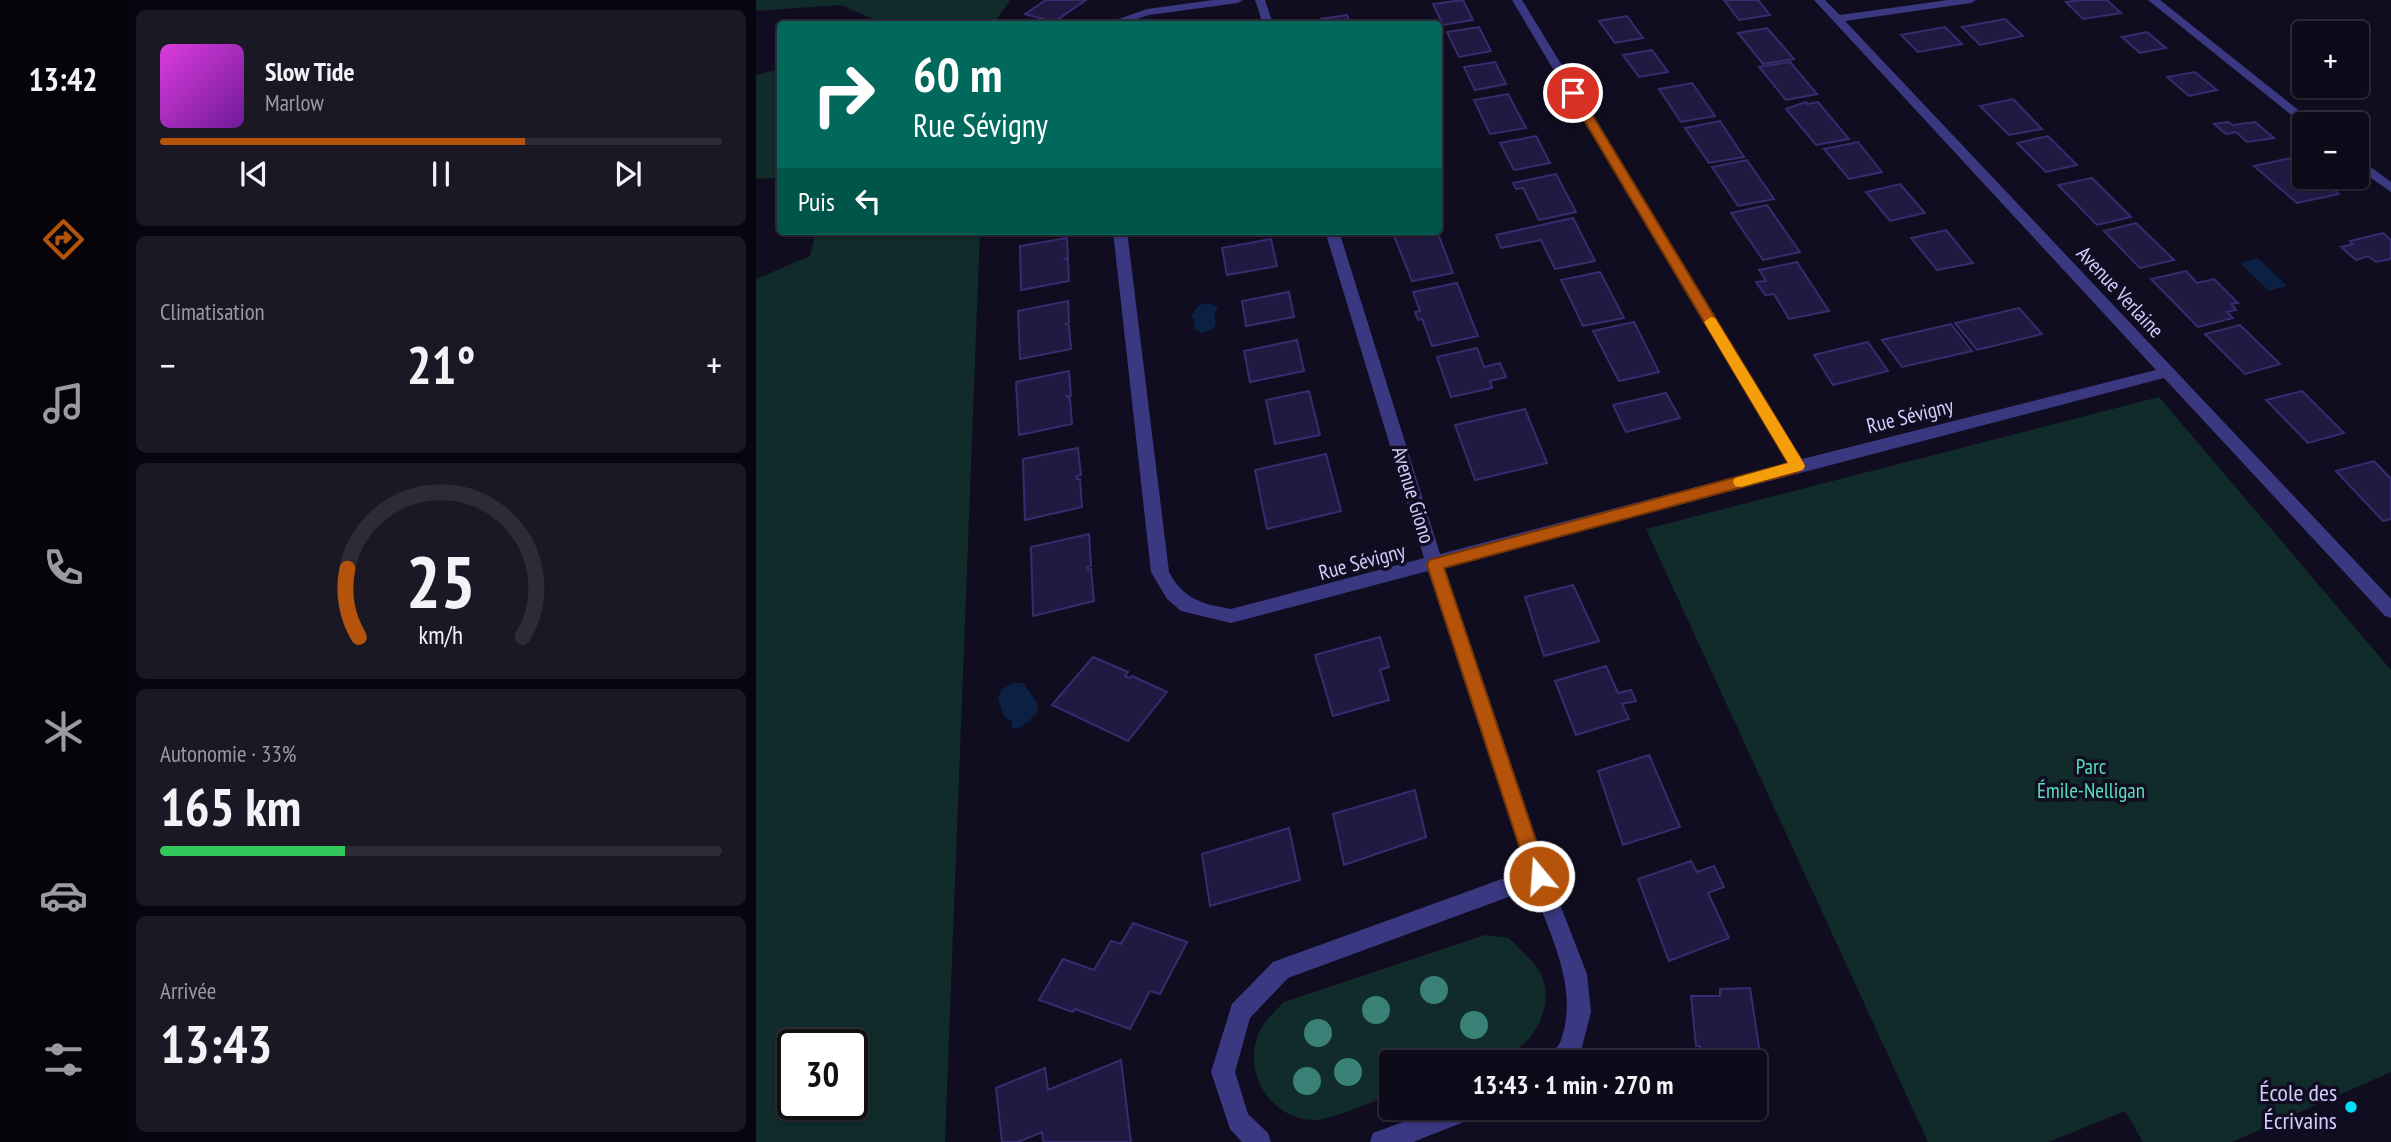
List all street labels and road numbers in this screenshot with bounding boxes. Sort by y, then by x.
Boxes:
street label: Avenue Verlaine [2071,240,2170,343]
street label: Rue Sévigny [1864,392,1956,439]
street label: Avenue Giono [1386,443,1441,547]
street label: Rue Sévigny [1316,537,1408,586]

